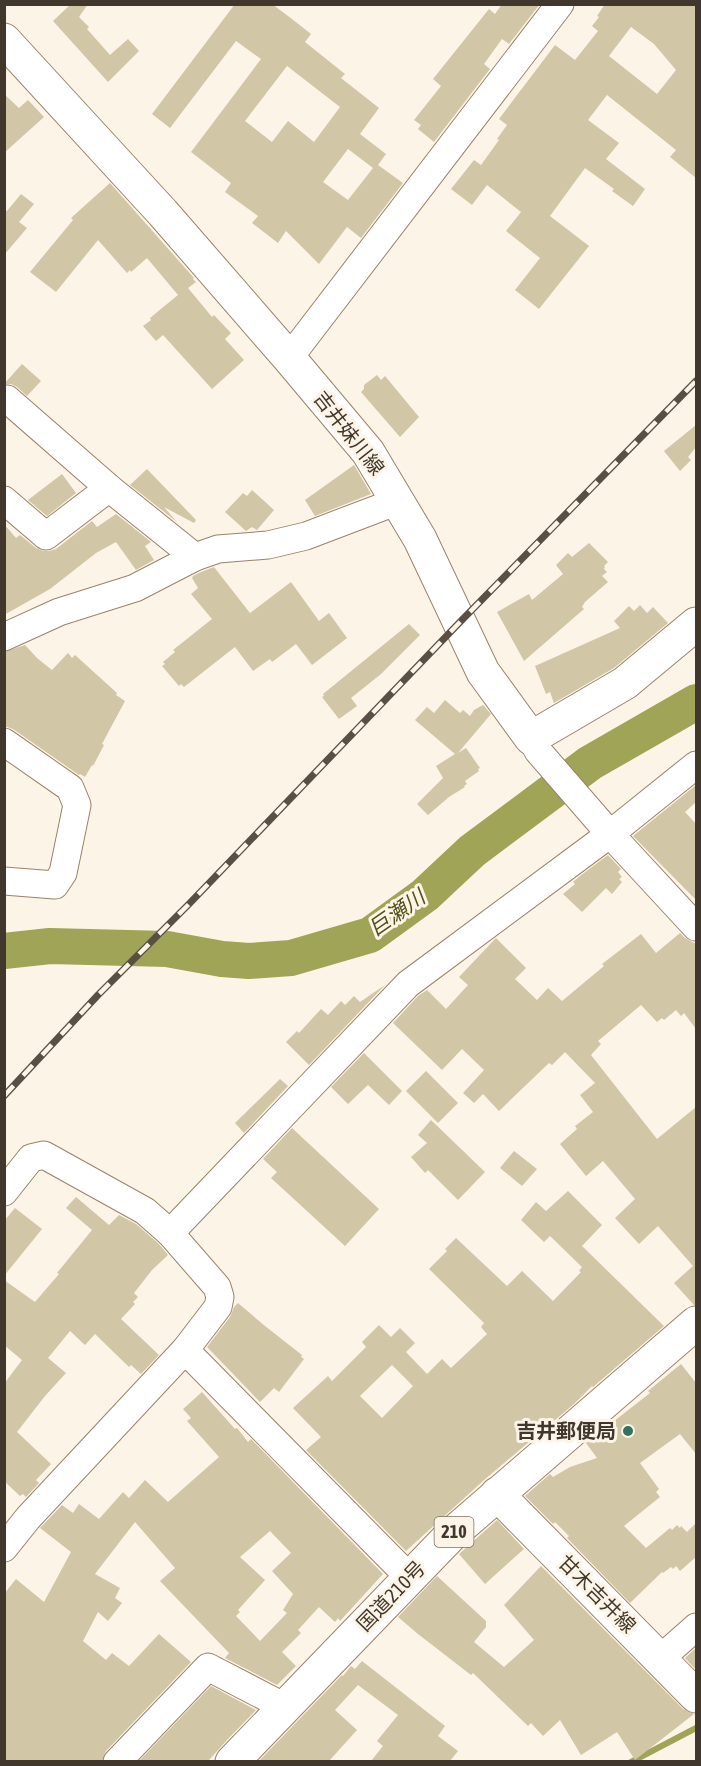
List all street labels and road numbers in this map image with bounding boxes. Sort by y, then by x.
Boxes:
street label: 吉井妹川線 [310,386,389,479]
road number: 210 [434,1517,474,1547]
street label: 甘木吉井線 [554,1550,641,1637]
street label: 国道210号 [352,1556,430,1635]

